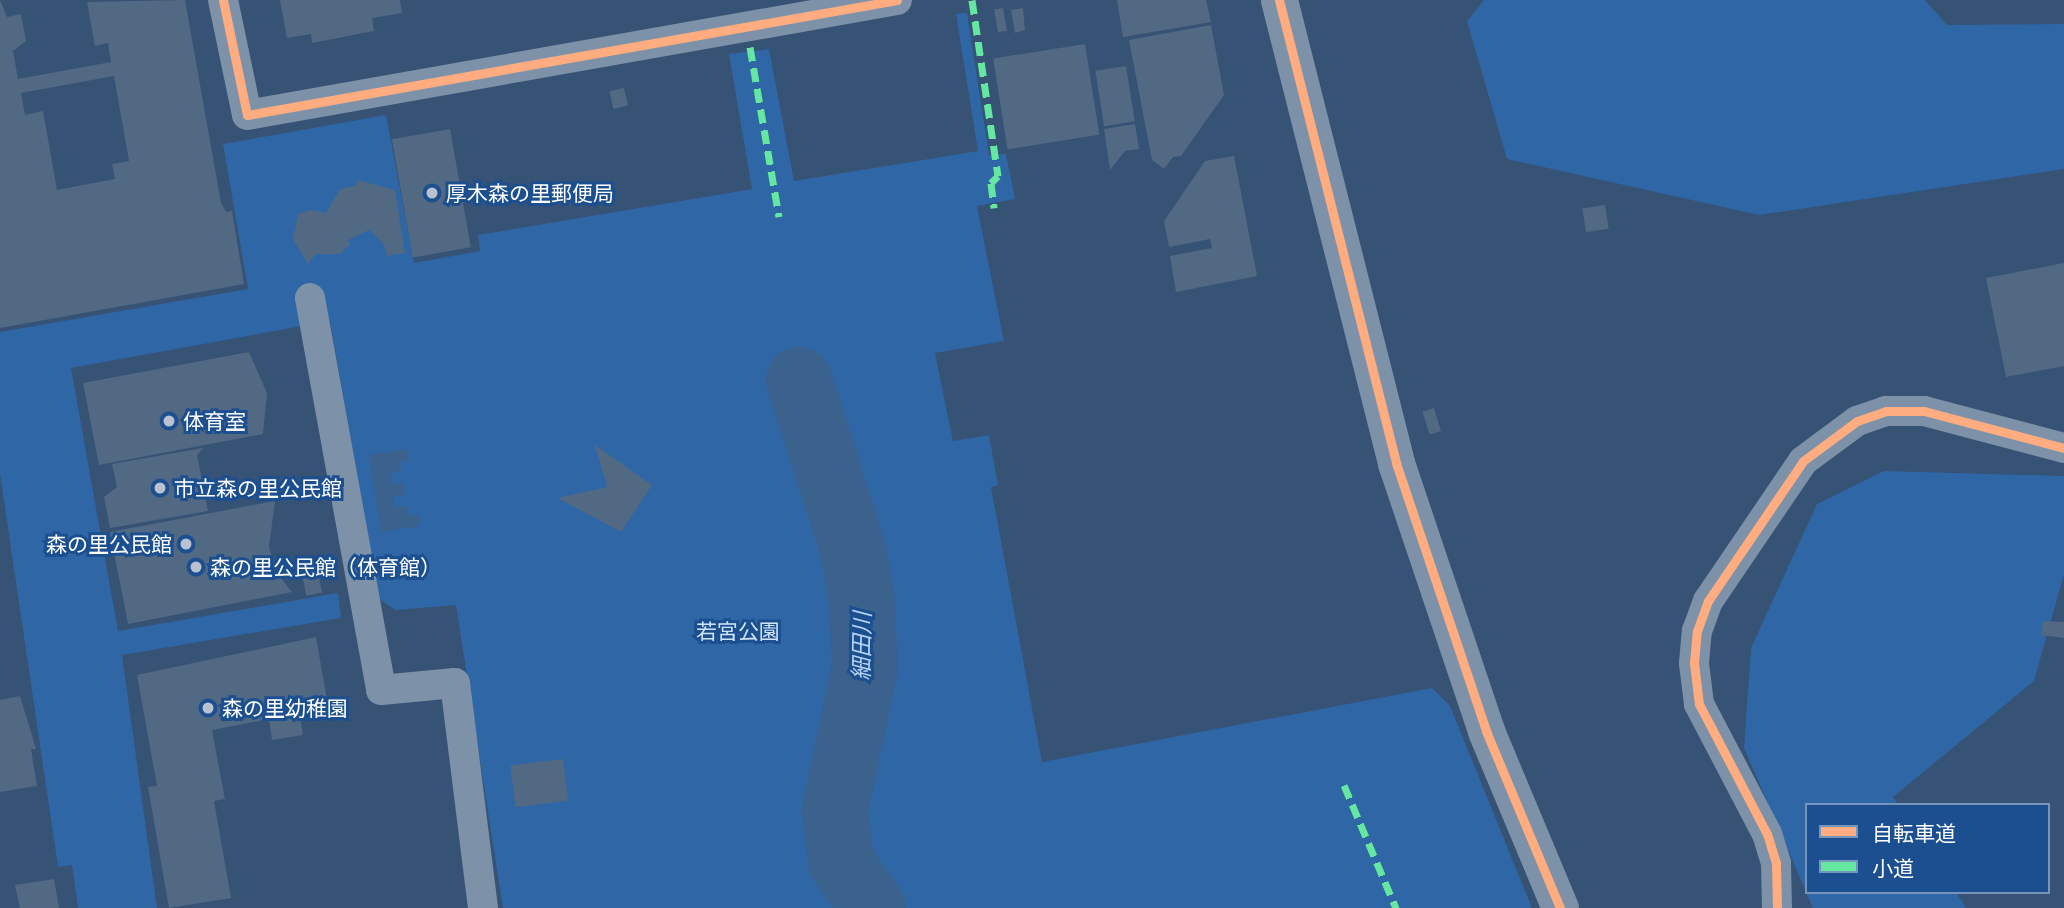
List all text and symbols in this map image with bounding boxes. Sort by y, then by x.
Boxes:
place label: 厚木森の里郵便局 [446,180,614,206]
marker: 厚木森の里郵便局 [424,185,440,201]
place label: 体育室 [183,408,246,434]
marker: 体育室 [161,413,177,429]
place label: 市立森の里公民館 [174,475,342,501]
marker: 市立森の里公民館 [152,480,168,496]
place label: 森の里公民館 [46,531,172,557]
marker: 森の里公民館 [178,536,194,552]
place label: 森の里公民館（体育館） [210,554,441,580]
marker: 森の里公民館（体育館） [188,559,204,575]
water label: 細田川 [847,611,875,681]
park label: 若宮公園 [696,618,780,644]
place label: 森の里幼稚園 [222,695,348,721]
marker: 森の里幼稚園 [200,700,216,716]
legend [1805,803,2050,894]
text: 自転車道 [1872,820,1956,845]
text: 小道 [1872,855,1914,880]

